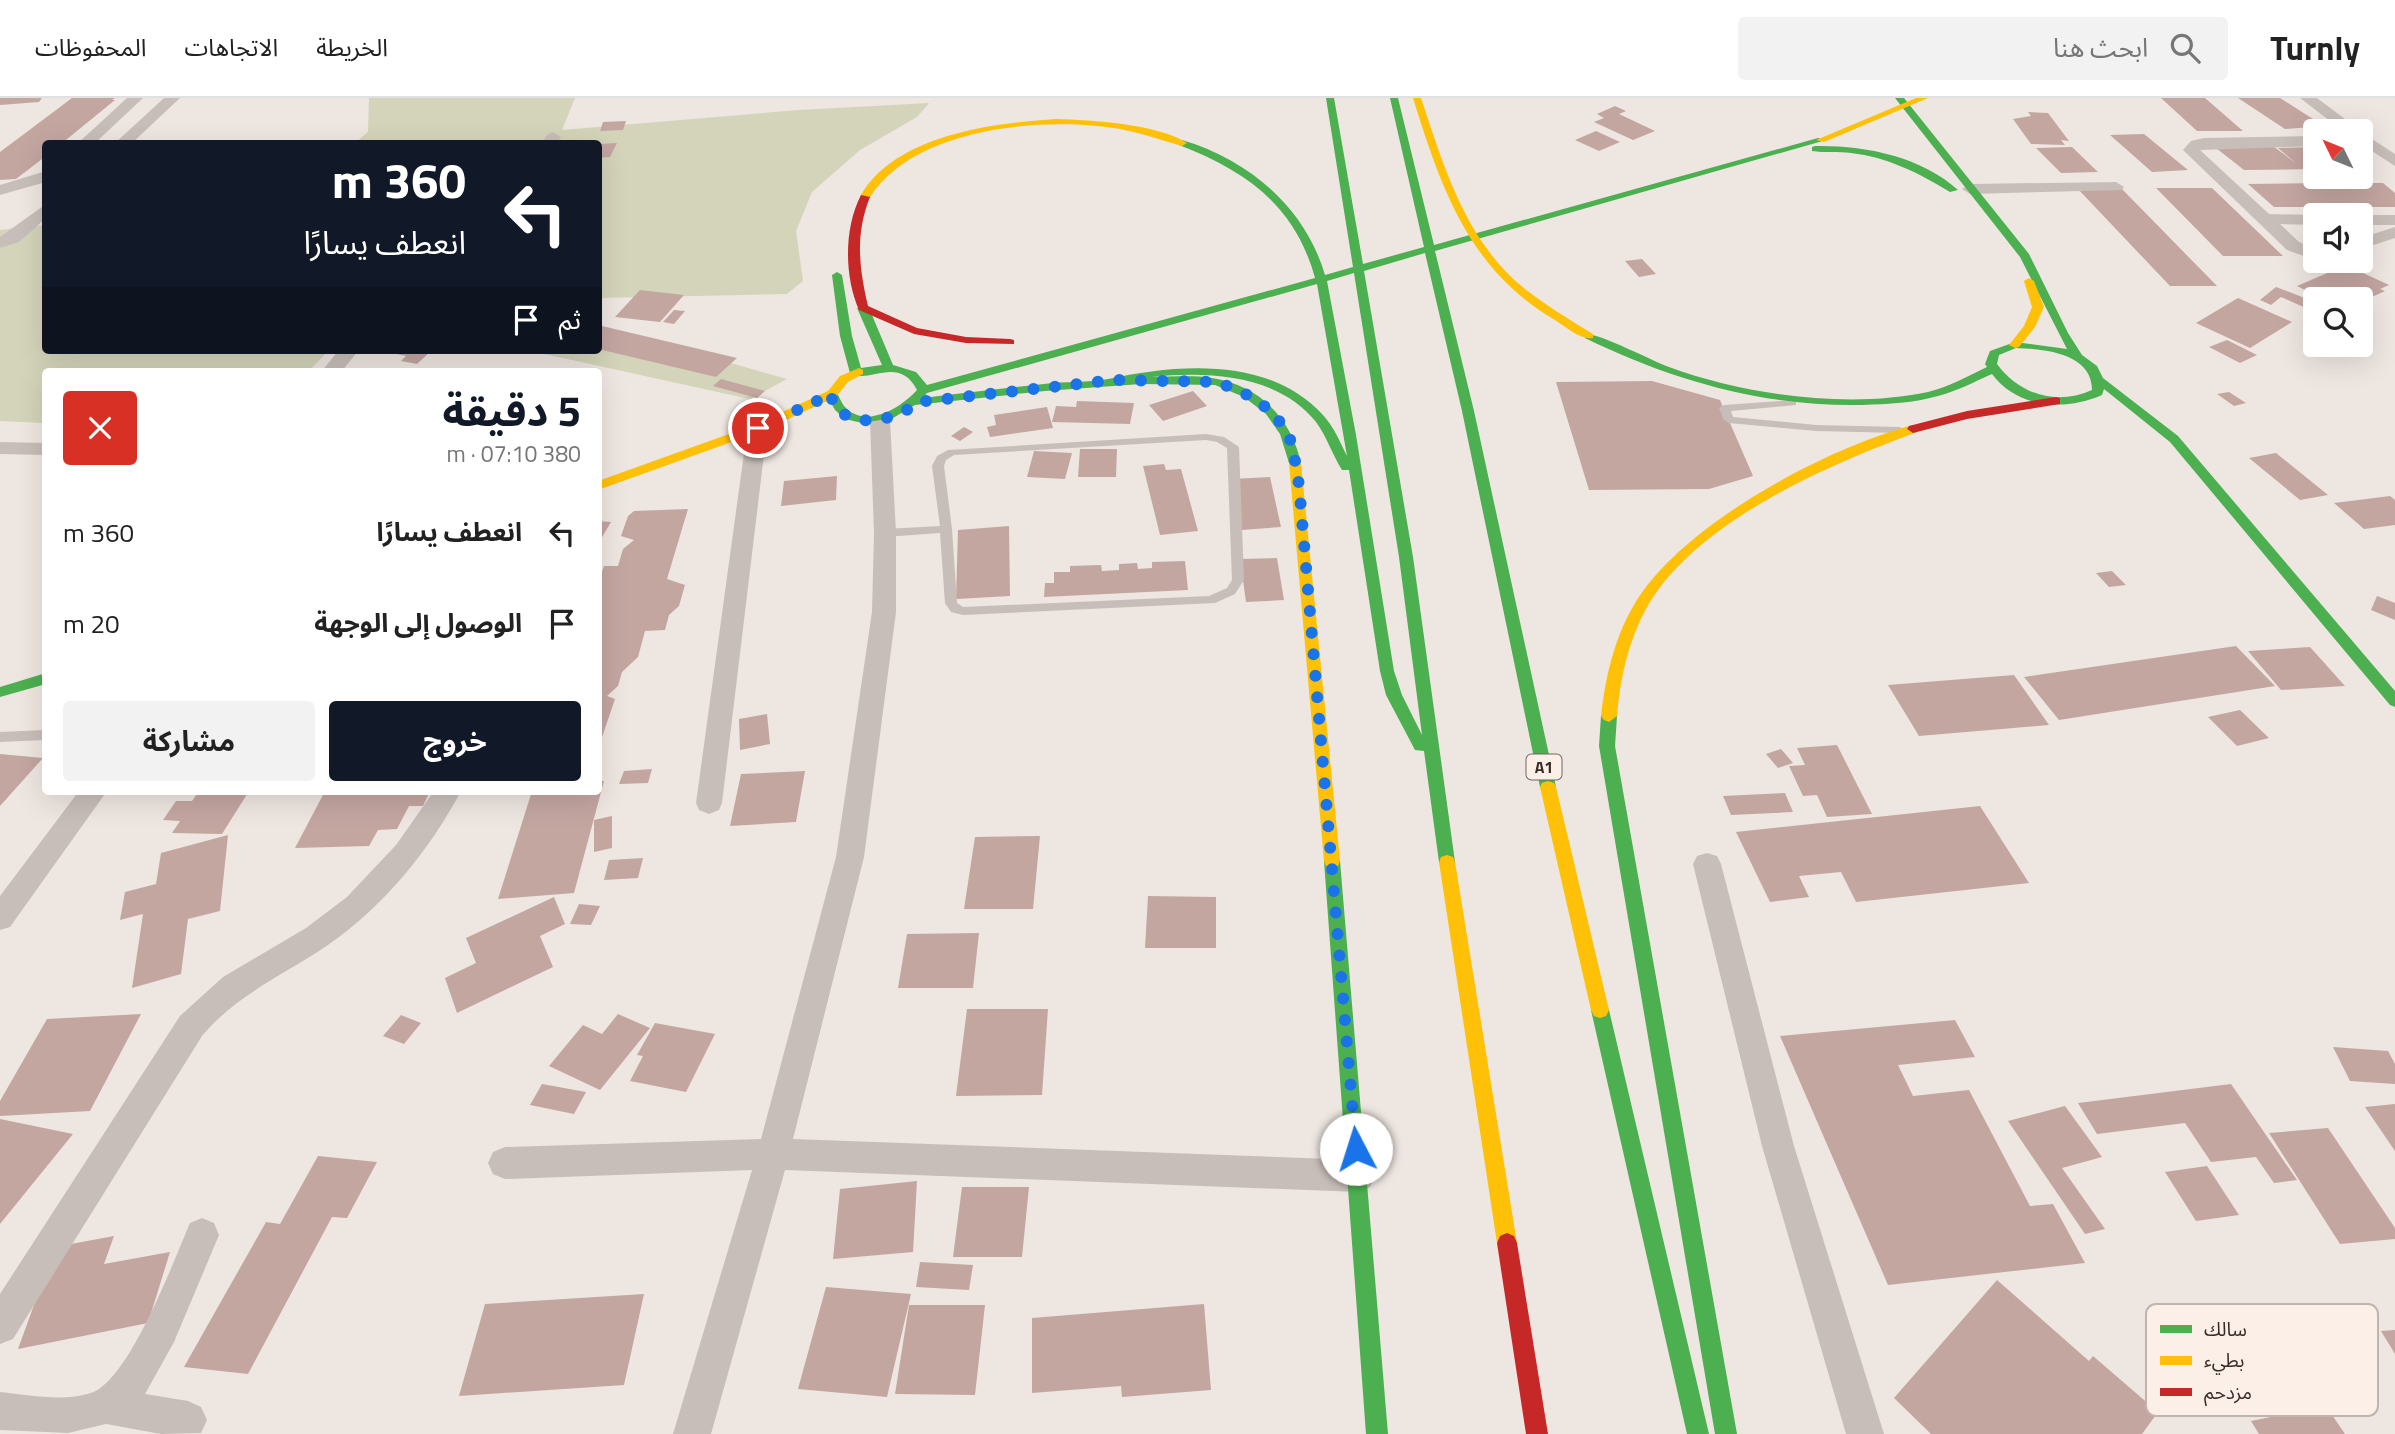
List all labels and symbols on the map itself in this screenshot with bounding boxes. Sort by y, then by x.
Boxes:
north arrow [2303,119,2373,189]
pin [728,398,788,458]
road number: A1 [1526,754,1562,780]
position arrow [1319,1112,1393,1186]
legend [2146,1304,2378,1416]
text: سالك [2204,1314,2247,1343]
text: بطيء [2204,1345,2244,1375]
text: مزدحم [2204,1377,2252,1407]

